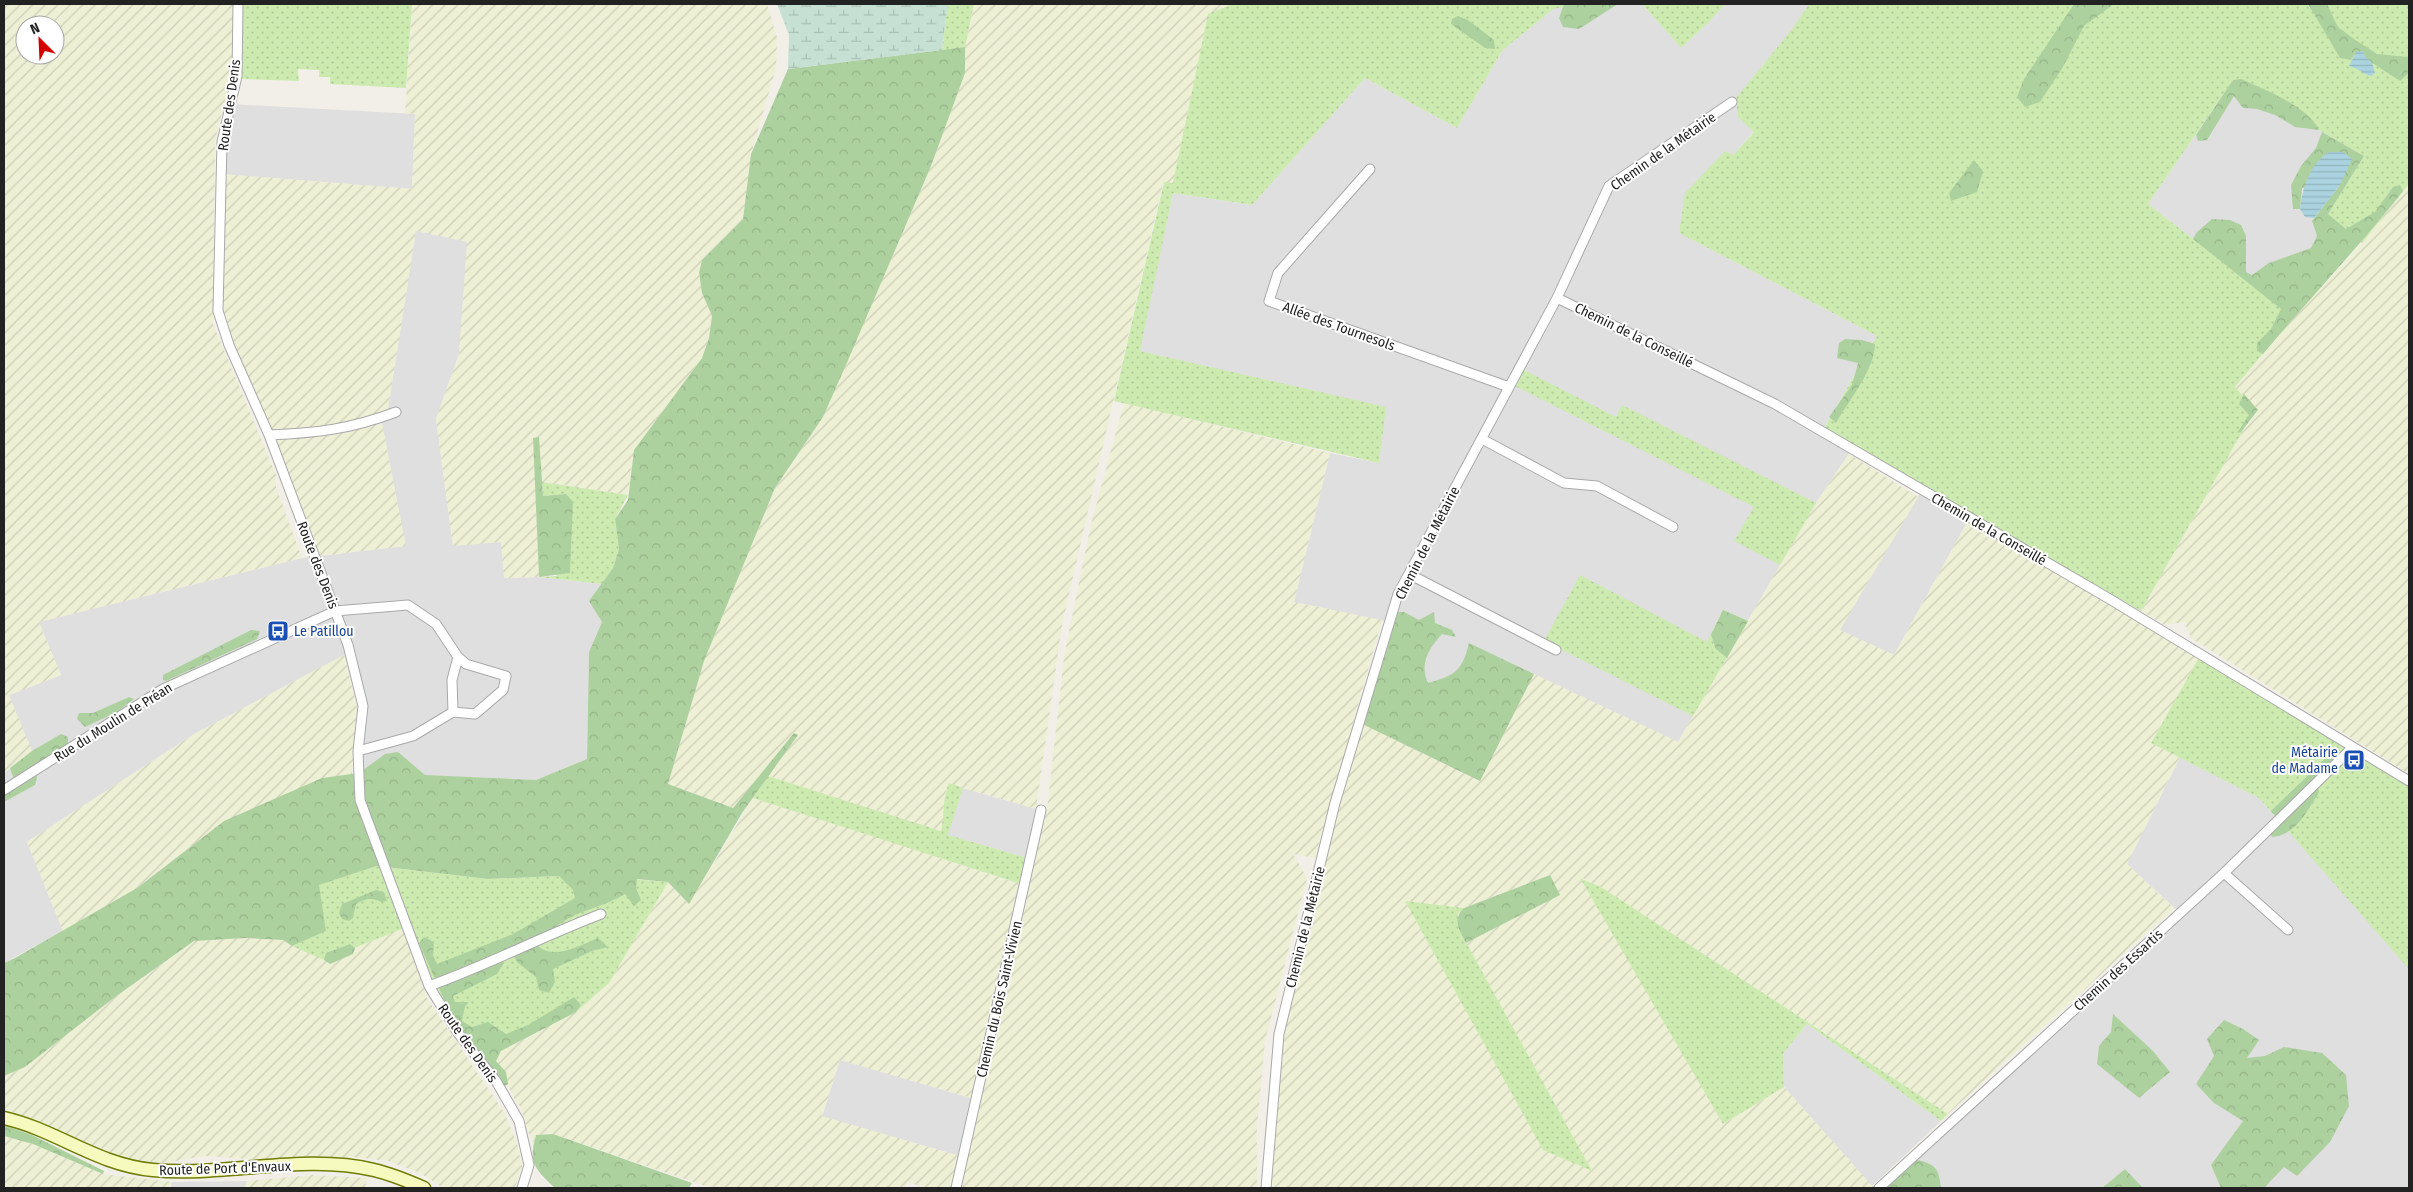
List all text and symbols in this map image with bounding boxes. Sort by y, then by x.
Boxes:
north arrow [15,15,65,65]
text: N [28,19,42,38]
street label: Route des Denis [215,58,244,152]
street label: Chemin de la Métairie [1607,109,1719,194]
street label: Allée des Tournesols [1280,298,1397,355]
street label: Chemin de la Conseillé [1572,299,1696,372]
street label: Chemin de la Métairie [1392,484,1463,603]
street label: Chemin de la Conseillé [1928,490,2049,569]
street label: Route des Denis [293,519,342,611]
bus stop icon: Le Patillou [266,619,290,643]
place label: Le Patillou [294,623,354,640]
street label: Rue du Moulin de Préan [51,679,175,766]
place label: Métairie de Madame [2271,744,2338,777]
bus stop icon: Métairie de Madame [2342,748,2366,772]
street label: Chemin de la Métairie [1282,864,1329,990]
street label: Chemin du Bois Saint-Vivien [973,919,1026,1079]
street label: Chemin des Essartis [2070,926,2166,1015]
street label: Route des Denis [434,1001,501,1086]
street label: Route de Port d'Envaux [159,1158,292,1179]

